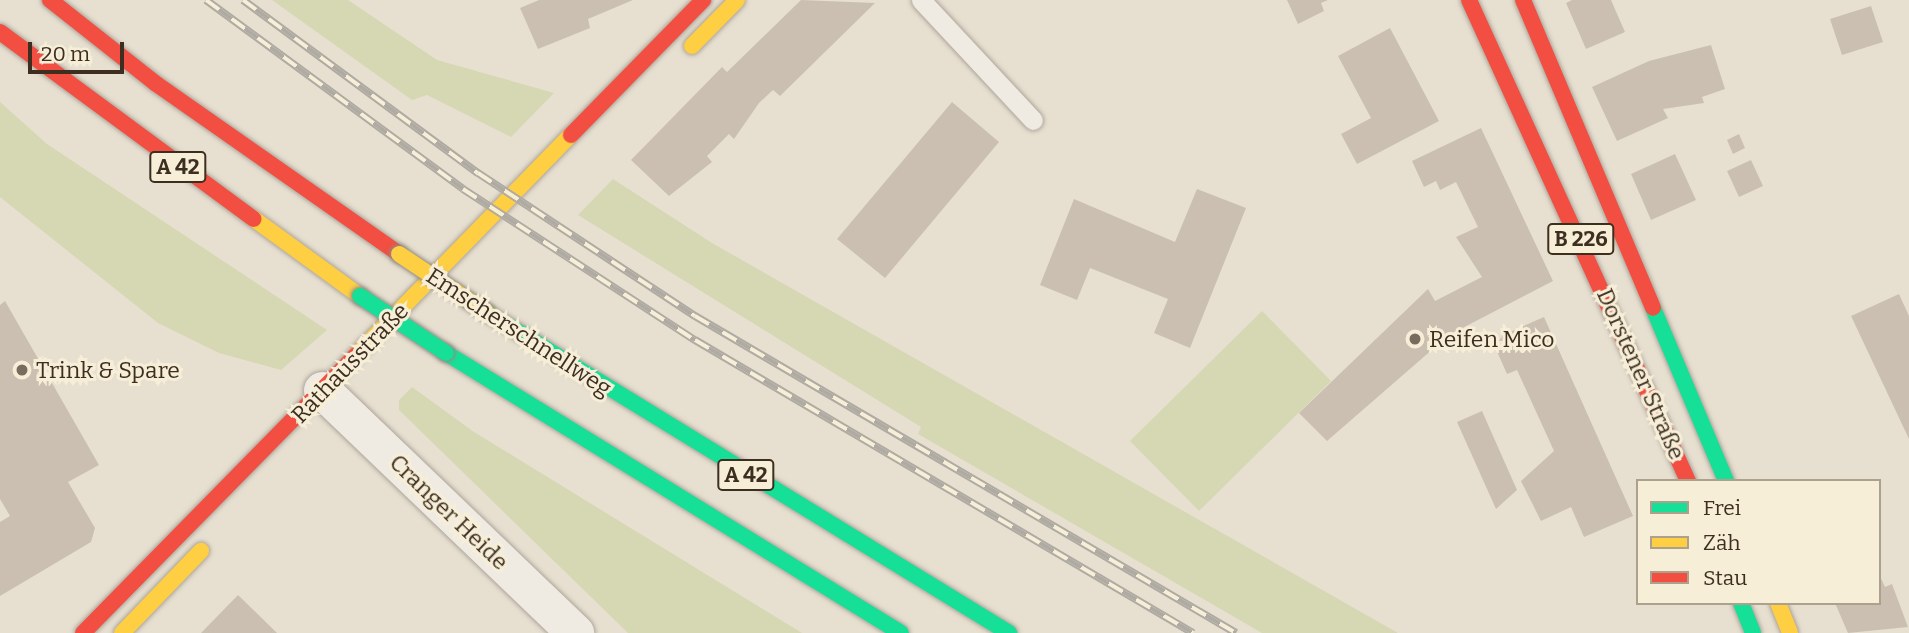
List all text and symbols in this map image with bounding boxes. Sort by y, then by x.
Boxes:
scale bar [32,28,128,72]
text: 20 m [41,41,90,67]
road number: A 42 [148,150,208,184]
road number: B 226 [1546,222,1616,256]
street label: Emscherschnellweg [421,262,617,402]
street label: Dorstener Straße [1591,284,1691,464]
street label: Rathausstraße [286,297,414,429]
place label: Reifen Mico [1429,325,1555,353]
marker: Reifen Mico [1407,331,1423,347]
place label: Trink & Spare [36,356,180,384]
marker: Trink & Spare [14,362,30,378]
street label: Cranger Heide [384,449,514,575]
road number: A 42 [716,458,776,492]
legend [1636,479,1881,605]
text: Frei [1703,495,1741,521]
text: Zäh [1703,530,1741,556]
text: Stau [1703,565,1747,591]

